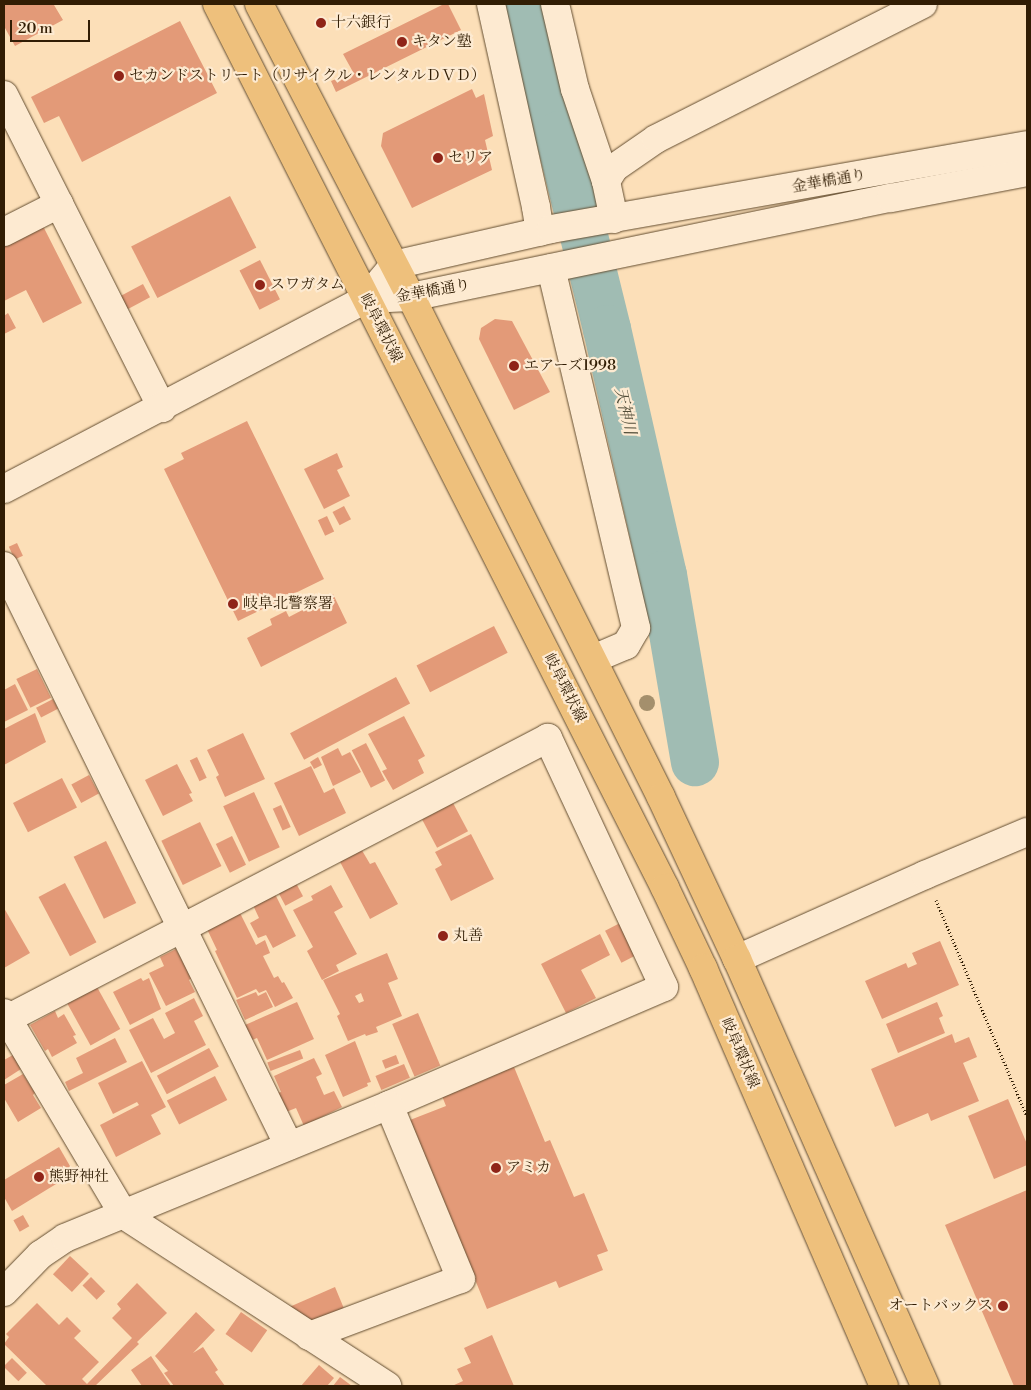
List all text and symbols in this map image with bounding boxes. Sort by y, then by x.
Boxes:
scale bar [12,10,92,42]
place label: 十六銀行 [331,14,391,32]
marker: 十六銀行 [315,17,327,29]
text: 20 m [18,19,53,38]
place label: キタン塾 [412,33,472,51]
marker: キタン塾 [396,36,408,48]
place label: セカンドストリート（リサイクル・レンタルＤＶＤ） [129,67,489,85]
marker: セカンドストリート（リサイクル・レンタルＤＶＤ） [113,70,125,82]
place label: セリア [448,149,493,167]
marker: セリア [432,152,444,164]
street label: 金華橋通り [791,166,867,196]
place label: スワガタム [270,276,345,294]
street label: 金華橋通り [395,276,471,306]
marker: スワガタム [254,279,266,291]
street label: 岐阜環状線 [356,291,406,365]
place label: エアーズ1998 [524,357,617,375]
marker: エアーズ1998 [508,360,520,372]
water label: 天神川 [610,385,640,437]
place label: 岐阜北警察署 [243,595,333,613]
marker: 岐阜北警察署 [227,598,239,610]
street label: 岐阜環状線 [540,651,590,725]
place label: 丸善 [453,927,483,945]
marker: 丸善 [437,930,449,942]
street label: 岐阜環状線 [717,1015,763,1091]
place label: アミカ [506,1159,551,1177]
marker: アミカ [490,1162,502,1174]
place label: 熊野神社 [49,1168,109,1186]
marker: 熊野神社 [33,1171,45,1183]
place label: オートバックス [888,1297,993,1315]
marker: オートバックス [997,1300,1009,1312]

